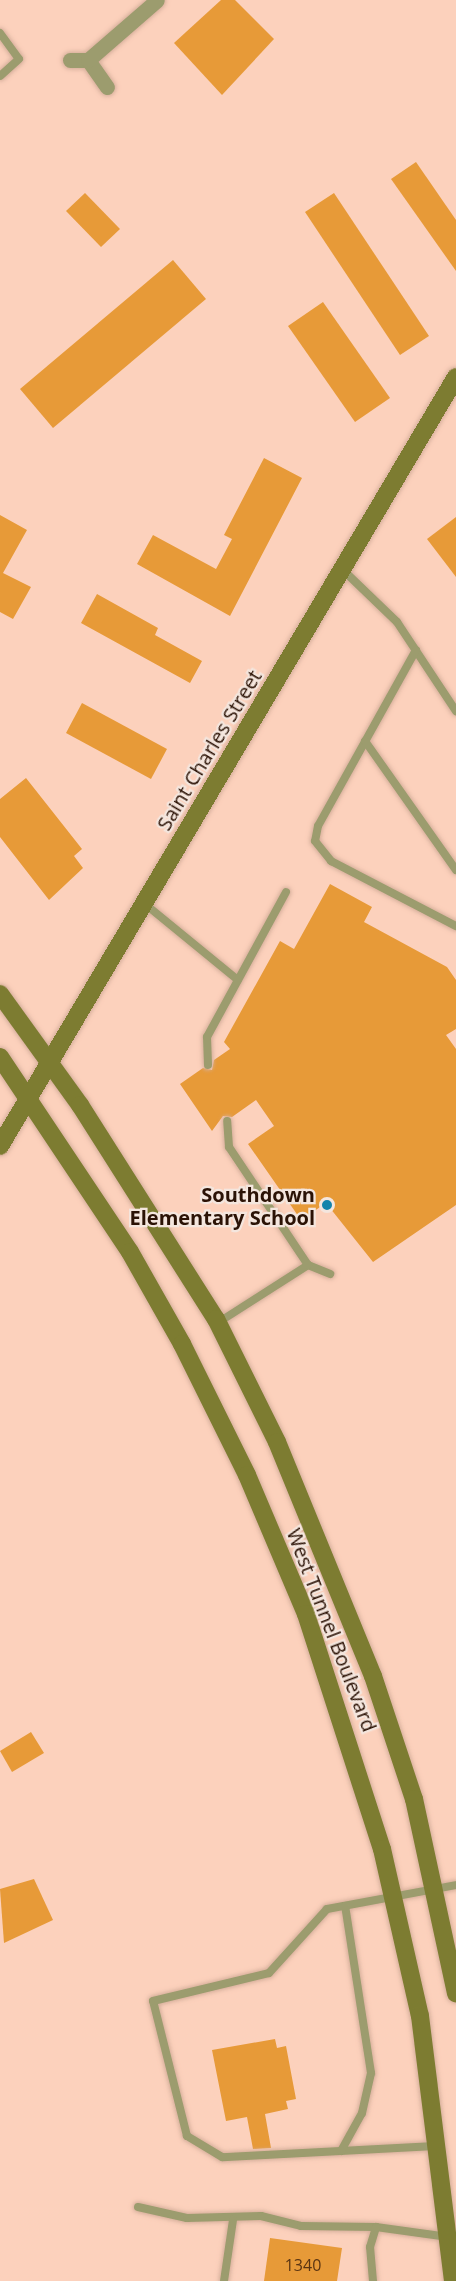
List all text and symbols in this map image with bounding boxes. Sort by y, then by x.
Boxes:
street label: Saint Charles Street [152,666,266,834]
place label: Southdown Elementary School [130,1182,315,1229]
marker: Southdown Elementary School [320,1198,334,1212]
street label: West Tunnel Boulevard [282,1525,382,1735]
house number: 1340 [285,2255,321,2275]

